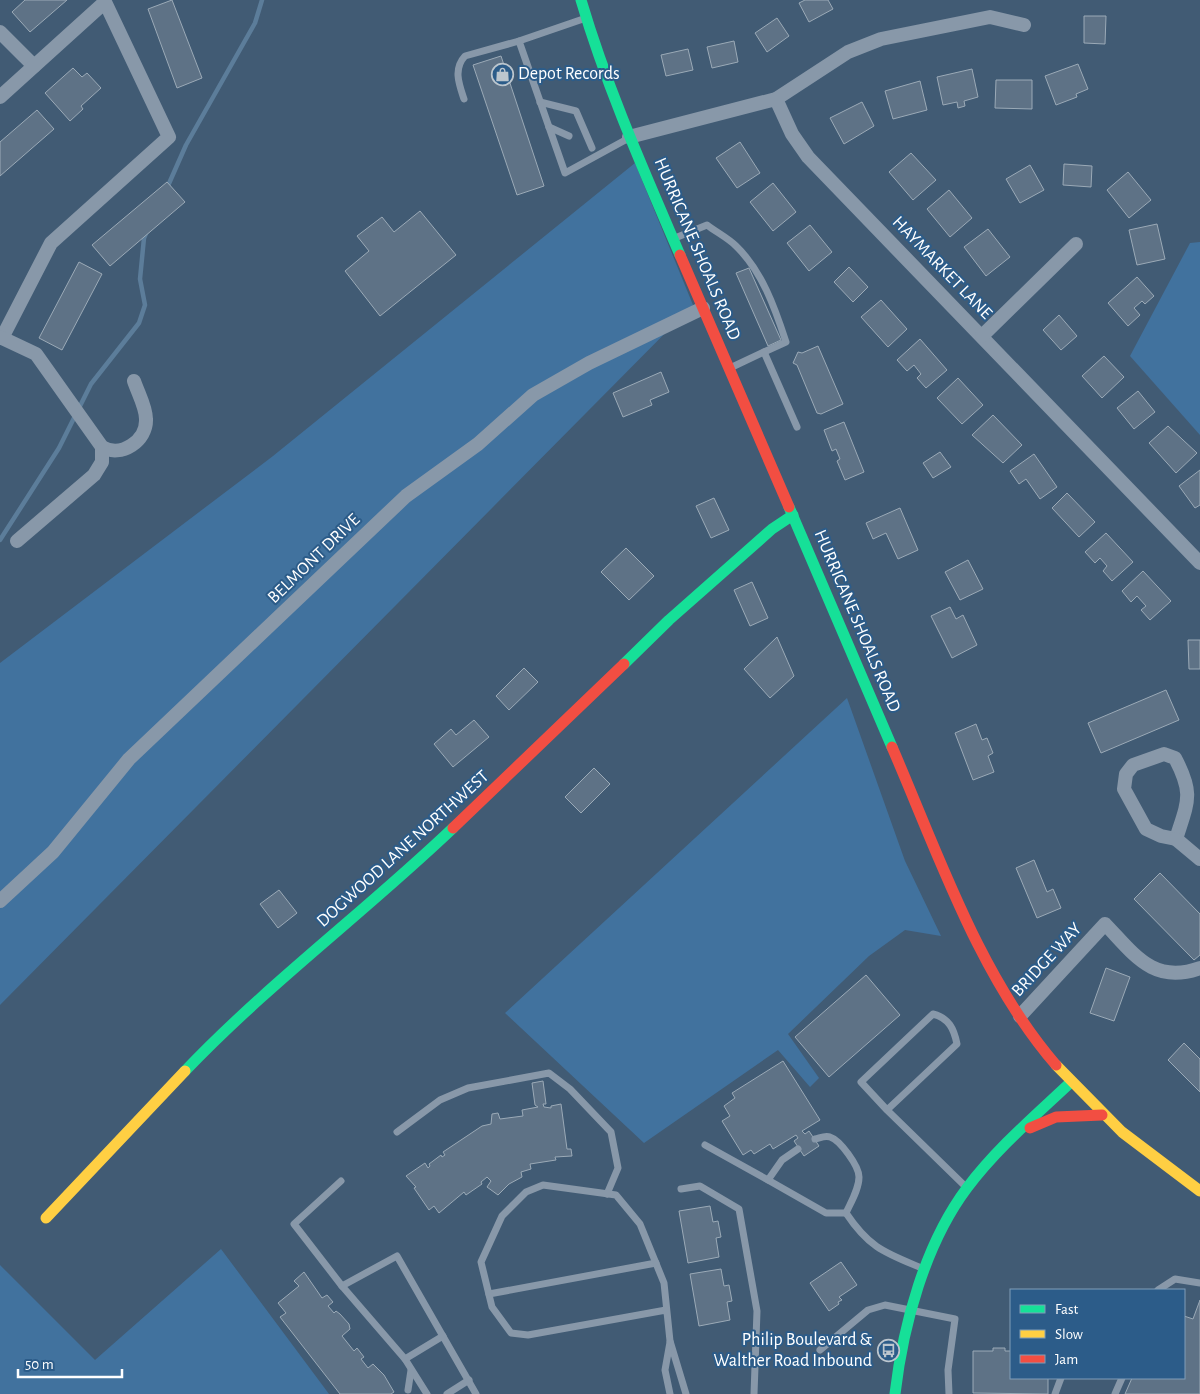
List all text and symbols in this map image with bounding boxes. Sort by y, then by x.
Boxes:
shop icon: Depot Records [490,62,514,86]
place label: Depot Records [518,65,620,83]
street label: HURRICANE SHOALS ROAD [650,155,744,343]
street label: HAYMARKET LANE [889,213,996,323]
street label: BELMONT DRIVE [264,511,364,607]
street label: HURRICANE SHOALS ROAD [810,527,904,715]
street label: DOGWOOD LANE NORTHWEST [314,767,492,931]
street label: BRIDGE WAY [1009,919,1086,1000]
legend [1010,1289,1185,1379]
text: Fast [1055,1302,1079,1317]
text: Slow [1055,1327,1083,1342]
place label: Philip Boulevard & Walther Road Inbound [714,1331,872,1370]
bus stop icon: Philip Boulevard & Walther Road Inbound [876,1338,900,1362]
scale bar [18,1346,121,1378]
text: Jam [1055,1352,1078,1367]
text: 50 m [25,1357,54,1372]

